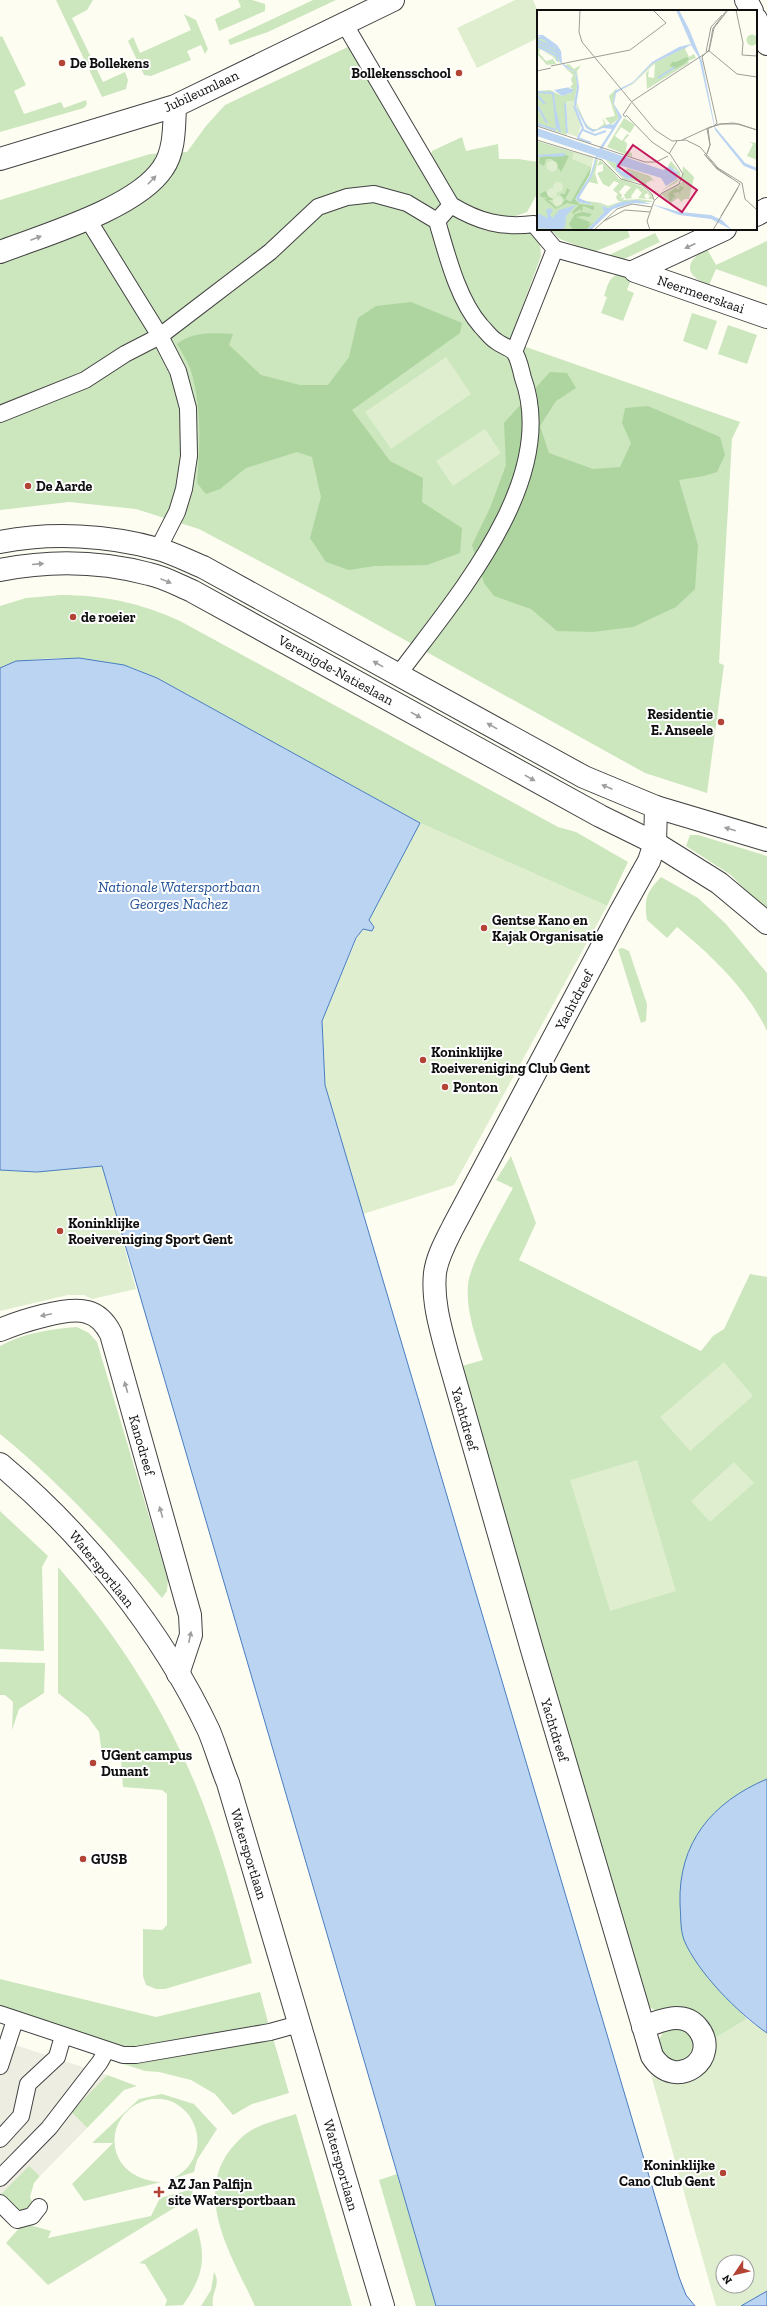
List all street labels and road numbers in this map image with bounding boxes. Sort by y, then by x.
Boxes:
street label: Jubileumlaan [161,67,241,116]
street label: Neermeerskaai [655,272,747,317]
street label: Verenigde-Natieslaan [274,631,396,709]
street label: Yachtdreef [551,966,598,1034]
street label: Yachtdreef [447,1385,482,1454]
street label: Kanodreef [125,1413,159,1479]
street label: Watersportlaan [65,1527,138,1611]
street label: Yachtdreef [537,1696,573,1765]
street label: Watersportlaan [227,1807,270,1902]
street label: Watersportlaan [319,2118,362,2213]

